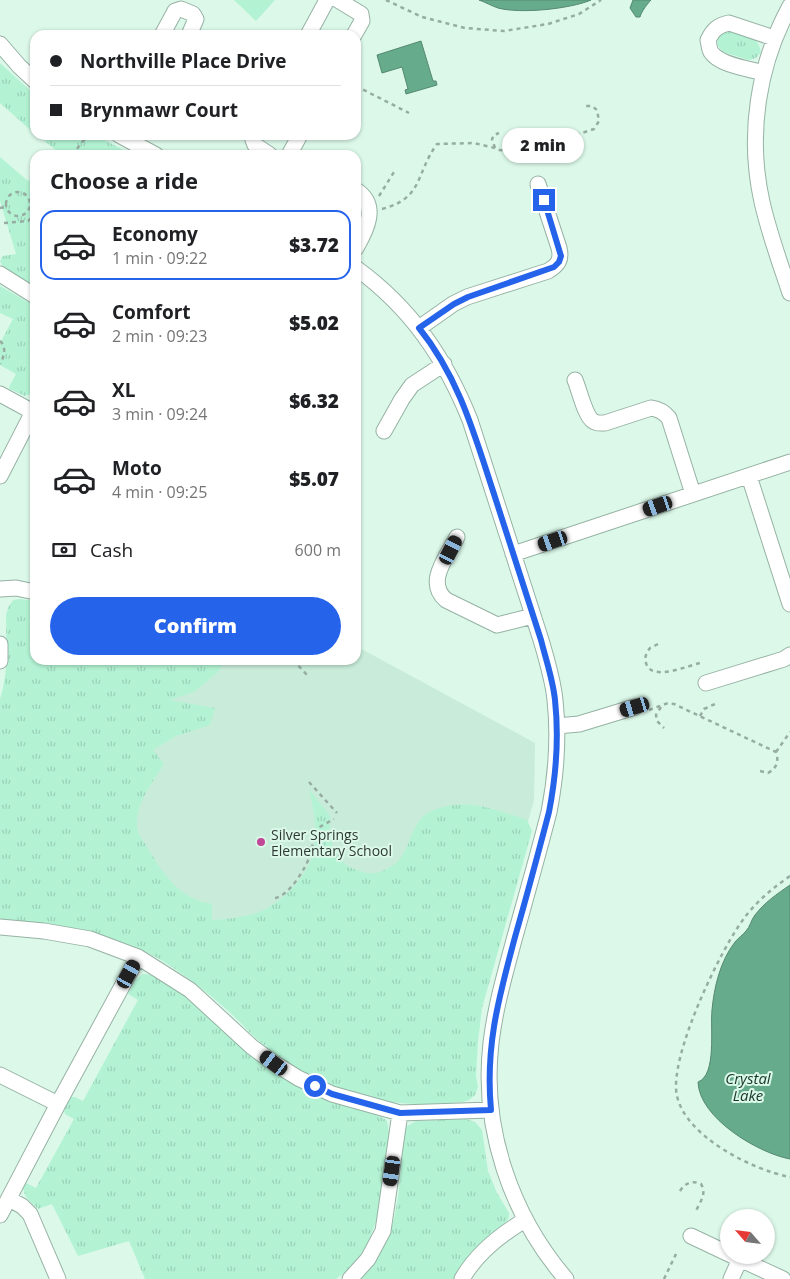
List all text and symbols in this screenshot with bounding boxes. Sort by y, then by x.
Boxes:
text: Northville Place Drive [80,48,287,74]
text: Brynmawr Court [80,97,238,123]
callout: 2 min [503,128,585,162]
text: 2 min [520,134,566,156]
text: Choose a ride [50,165,198,195]
route end [533,189,555,211]
text: Economy [112,221,198,247]
icon: car [52,223,97,268]
text: $3.72 [289,232,339,258]
text: 1 min · 09:22 [112,247,207,269]
text: Comfort [112,299,191,325]
icon: car [52,301,97,346]
text: $5.02 [289,310,339,336]
text: 2 min · 09:23 [112,325,207,347]
text: XL [112,377,135,403]
icon: car [52,379,97,424]
text: $6.32 [289,388,339,414]
text: 3 min · 09:24 [112,403,207,425]
text: Moto [112,455,162,481]
icon: car [52,457,97,502]
text: $5.07 [289,466,339,492]
text: 4 min · 09:25 [112,481,207,503]
car [641,494,674,518]
car [536,529,569,553]
car [437,533,464,567]
icon: cash [50,536,78,564]
text: Cash [90,537,133,563]
text: 600 m [295,539,341,561]
button: Confirm [50,597,341,655]
car [618,695,651,719]
place label: Silver Springs Elementary School [271,825,392,860]
marker: Silver Springs Elementary School [255,836,267,848]
car [115,957,142,991]
car [257,1048,290,1078]
water label: Crystal Lake [725,1068,772,1105]
route start [304,1075,326,1097]
car [382,1155,401,1187]
north arrow [720,1209,775,1264]
map controls [720,1209,775,1264]

